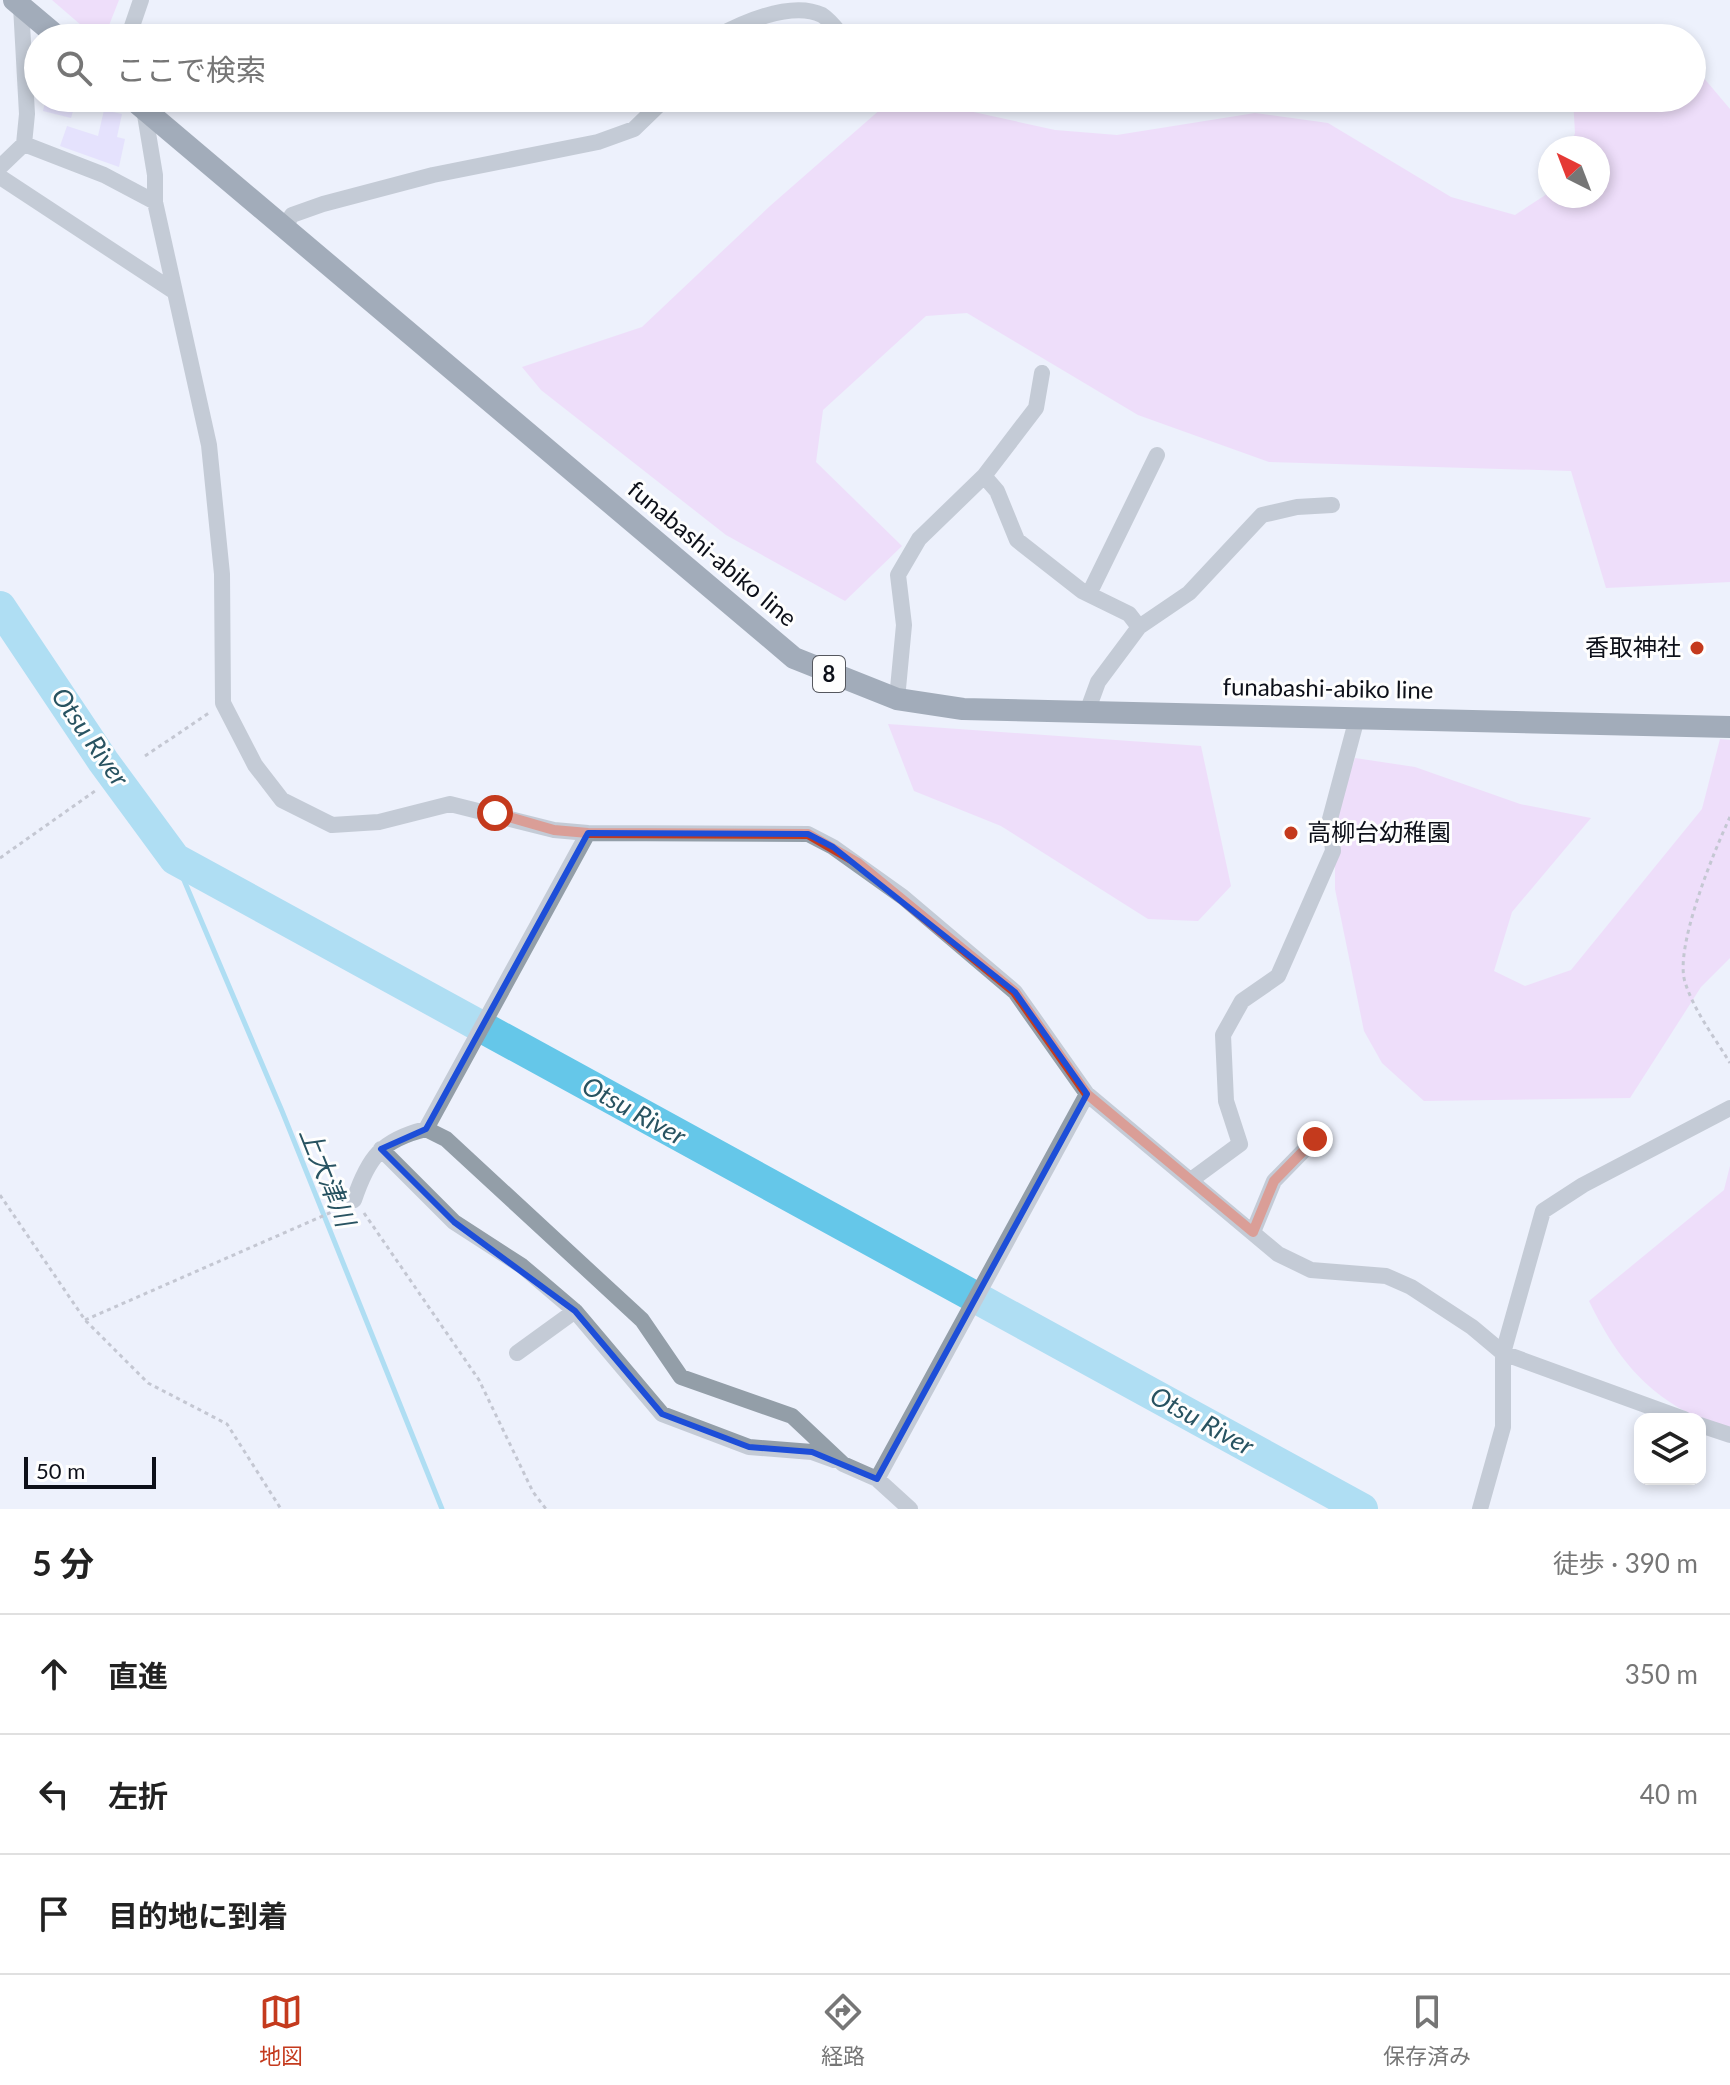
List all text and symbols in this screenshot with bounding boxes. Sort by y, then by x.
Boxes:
search box [24,24,1706,112]
icon: search [52,46,96,90]
text: ここで検索 [116,51,266,87]
north arrow [1538,136,1610,208]
street label: funabashi-abiko line [623,474,803,632]
place label: 香取神社 [1585,632,1681,661]
marker: 香取神社 [1688,639,1706,657]
road number: 8 [813,656,845,692]
street label: funabashi-abiko line [1222,671,1434,704]
water label: Otsu River [45,681,137,793]
route start [477,795,513,831]
place label: 高柳台幼稚園 [1307,817,1451,846]
marker: 高柳台幼稚園 [1282,824,1300,842]
water label: Otsu River [577,1069,693,1152]
route end [1297,1121,1333,1157]
water label: 上大津川 [294,1122,363,1234]
water label: Otsu River [1145,1379,1261,1462]
map controls [1634,1413,1706,1485]
button: layers [1634,1413,1706,1485]
scale bar [24,1453,156,1489]
text: 50 m [36,1457,85,1484]
text: 5 分 [32,1542,94,1583]
text: 徒歩 · 390 m [1553,1547,1698,1579]
icon: ahead [32,1652,76,1696]
text: 直進 [108,1657,168,1693]
text: 350 m [1625,1658,1698,1690]
icon: left [32,1772,76,1816]
text: 左折 [108,1777,168,1813]
text: 40 m [1640,1778,1698,1810]
icon: arrive [32,1892,76,1936]
text: 目的地に到着 [108,1897,288,1933]
tab: 地図 [259,1990,303,2070]
tab: 経路 [821,1990,865,2070]
tab: 保存済み [1383,1990,1471,2070]

